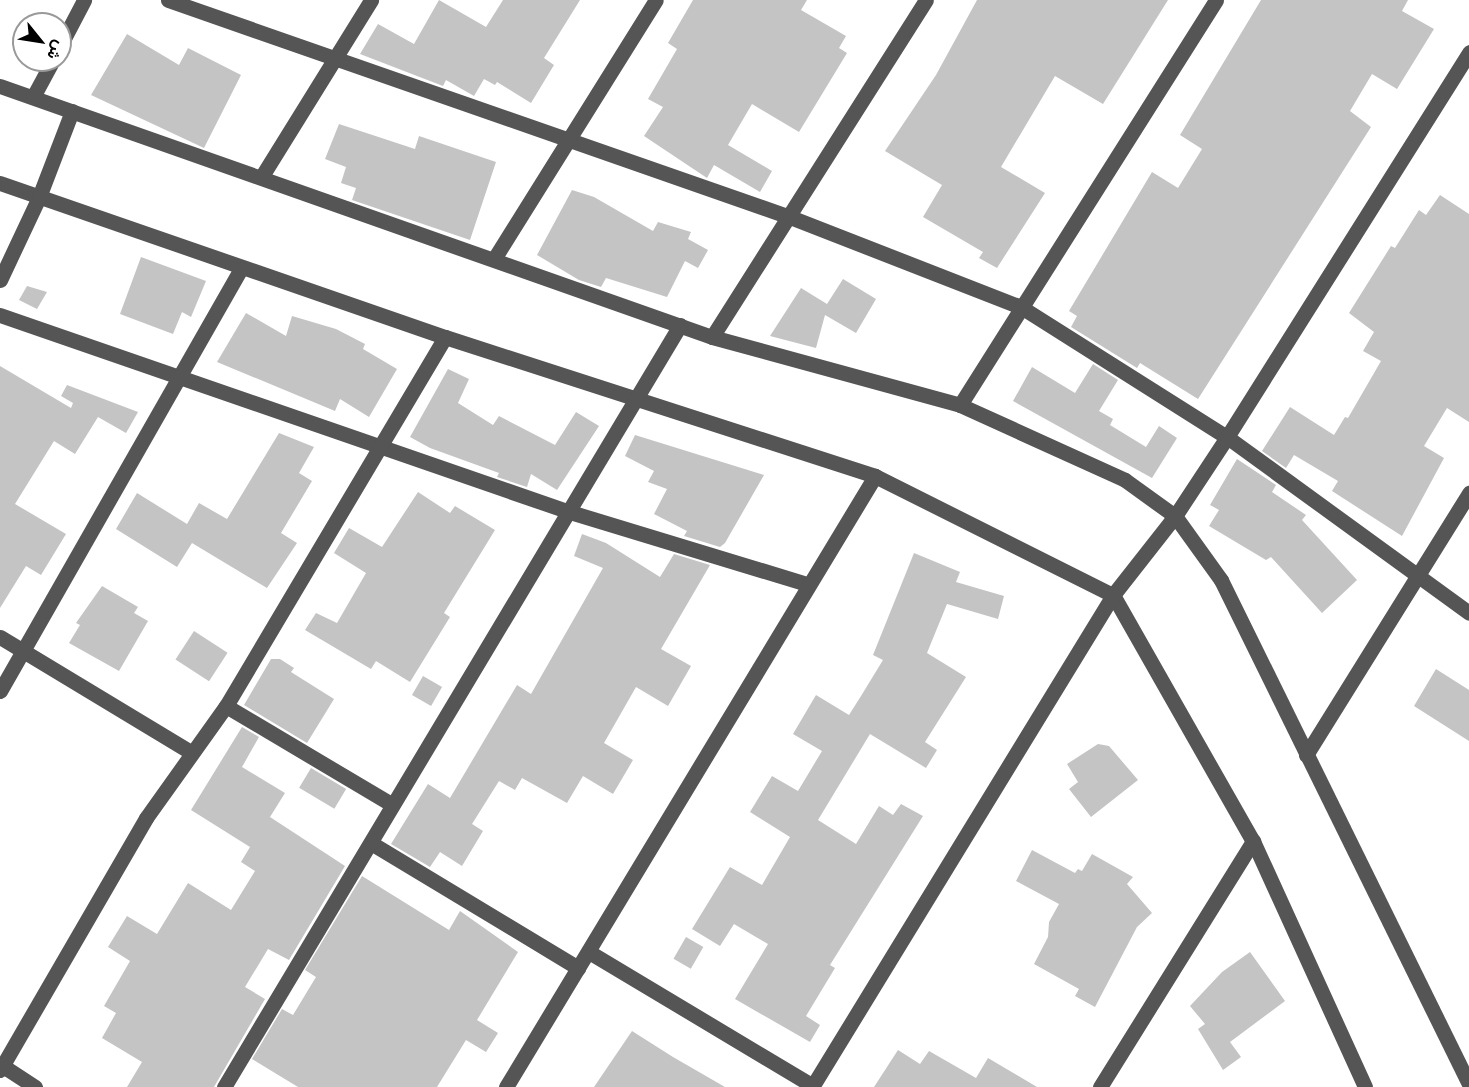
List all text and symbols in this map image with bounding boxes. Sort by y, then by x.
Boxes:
north arrow [12,12,72,72]
text: ش [42,36,70,64]

